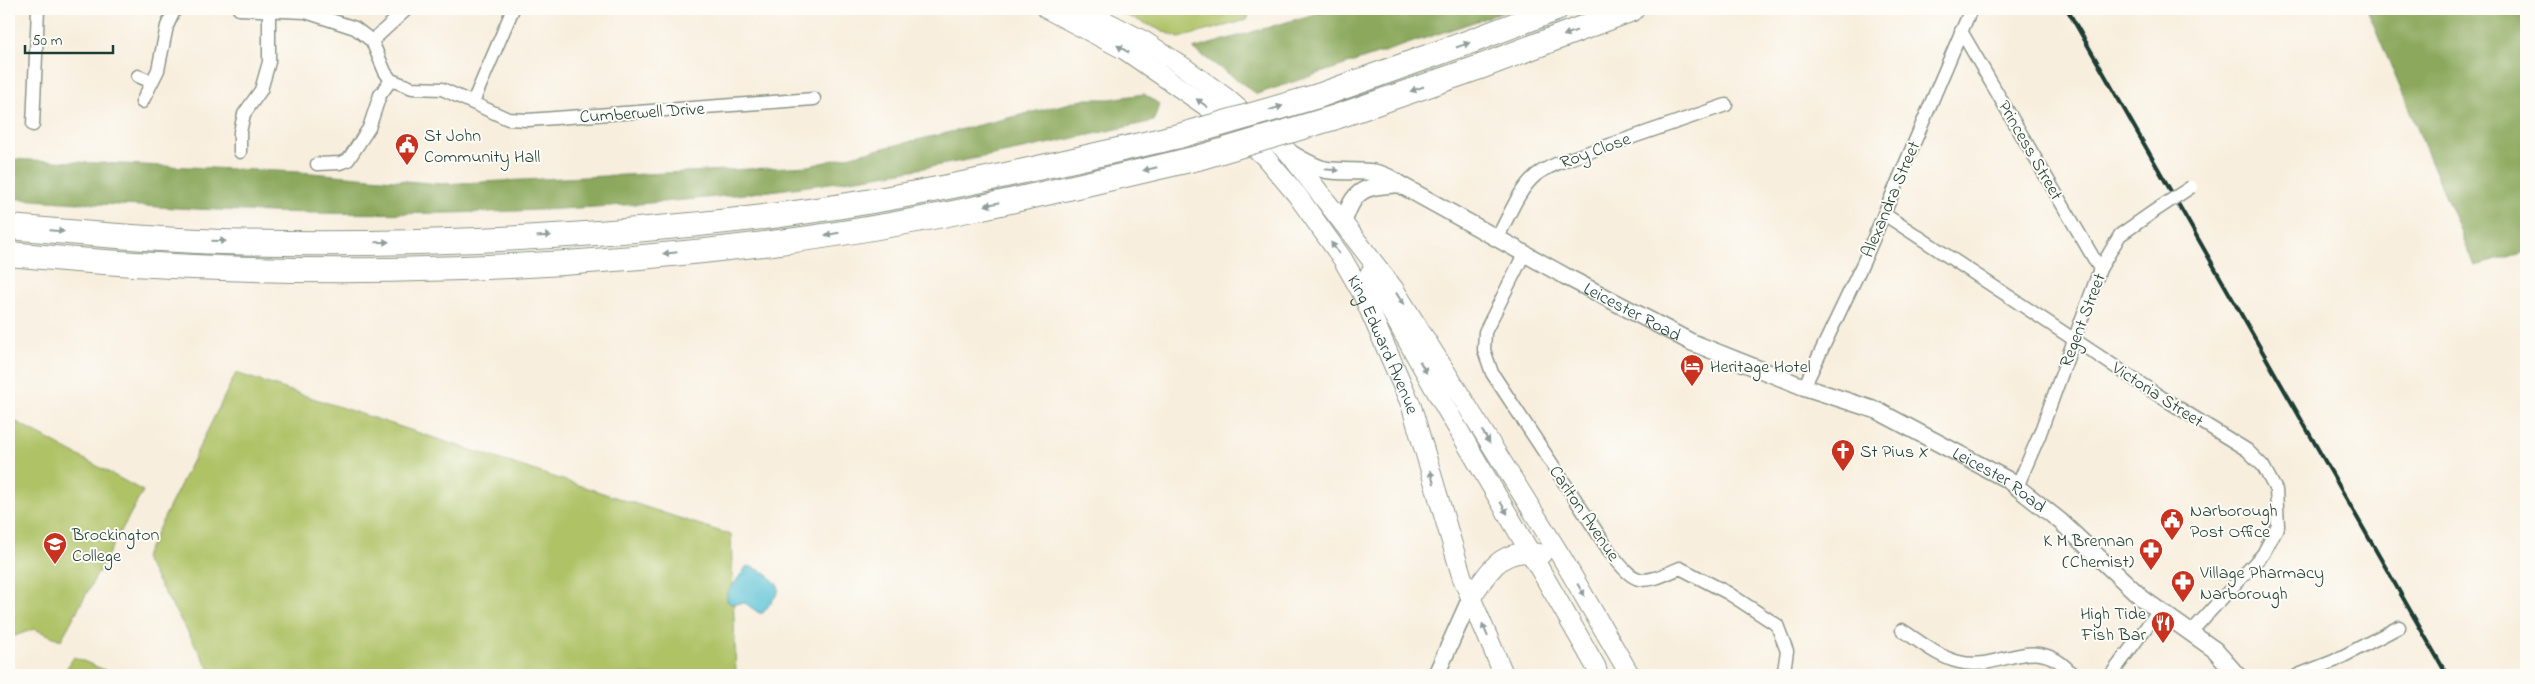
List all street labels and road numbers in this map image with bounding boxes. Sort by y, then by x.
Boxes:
street label: Princess Street [1990,96,2068,206]
street label: Cumberwell Drive [579,97,706,131]
street label: Roy Close [1557,127,1635,177]
street label: Alexandra Street [1856,138,1928,262]
street label: Regent Street [2054,270,2115,372]
street label: King Edward Avenue [1339,271,1424,419]
street label: Leicester Road [1578,277,1685,349]
street label: Victoria Street [2105,356,2208,435]
street label: Leicester Road [1947,442,2051,520]
street label: Carlton Avenue [1542,461,1626,568]

